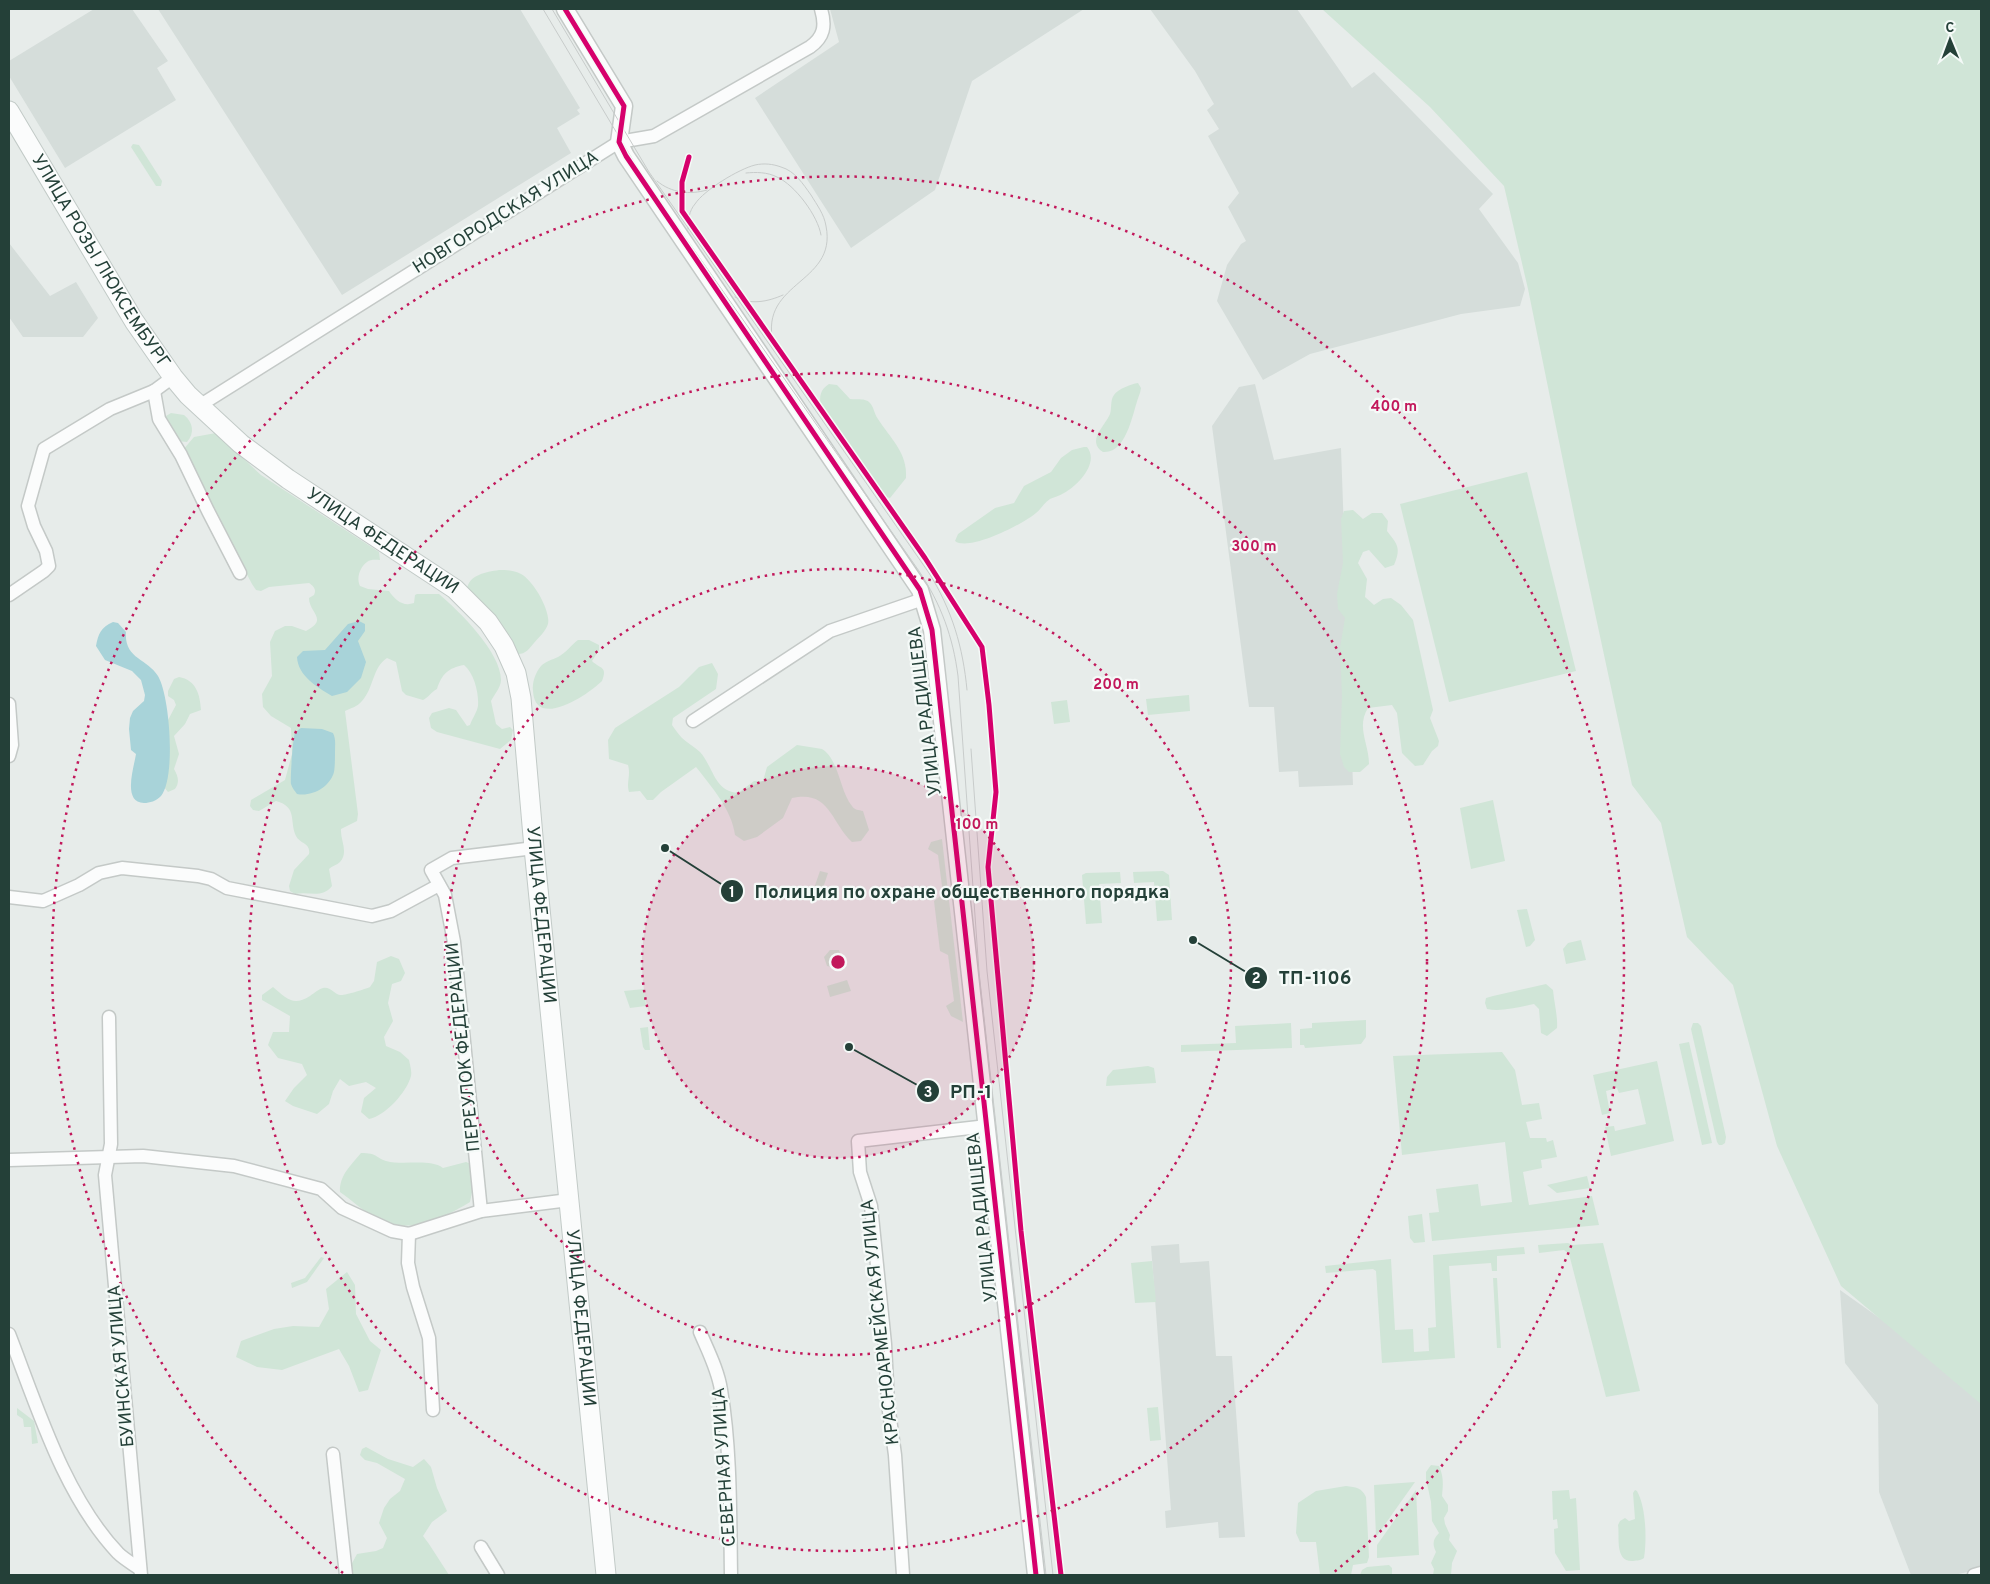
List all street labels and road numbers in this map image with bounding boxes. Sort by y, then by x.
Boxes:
street label: НОВГОРОДСКАЯ УЛИЦА [409,146,603,280]
street label: УЛИЦА РОЗЫ ЛЮКСЕМБУРГ [26,150,175,373]
street label: УЛИЦА ФЕДЕРАЦИИ [302,483,463,600]
street label: УЛИЦА РАДИЩЕВА [904,625,948,797]
street label: УЛИЦА ФЕДЕРАЦИИ [521,825,561,1004]
street label: ПЕРЕУЛОК ФЕДЕРАЦИИ [442,941,486,1153]
street label: УЛИЦА РАДИЩЕВА [963,1131,1003,1303]
street label: КРАСНОАРМЕЙСКАЯ УЛИЦА [855,1198,905,1446]
street label: УЛИЦА ФЕДЕРАЦИИ [560,1228,601,1407]
street label: БУИНСКАЯ УЛИЦА [103,1284,141,1448]
street label: СЕВЕРНАЯ УЛИЦА [708,1386,742,1548]

